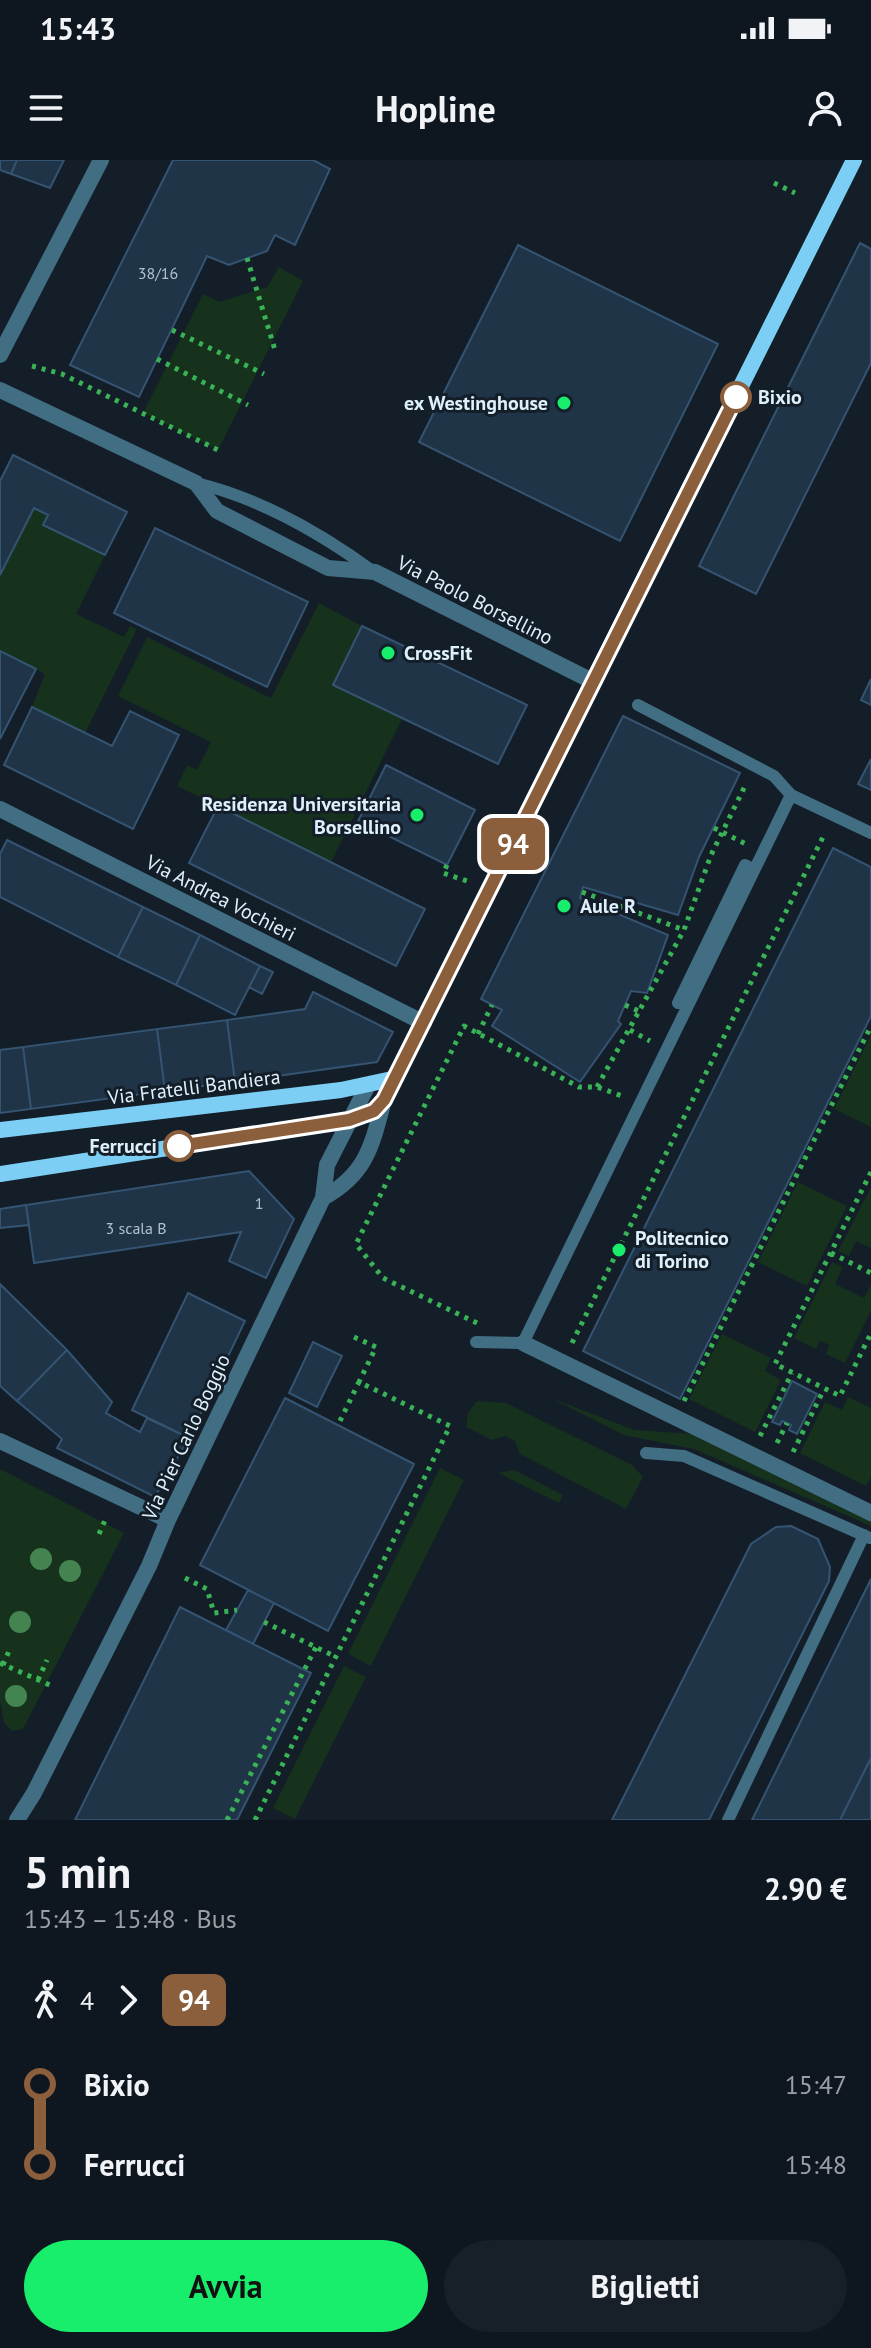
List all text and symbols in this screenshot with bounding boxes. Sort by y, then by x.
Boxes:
text: 15:43 [40,9,116,48]
text: Hopline [375,85,496,132]
icon: menu [24,86,68,130]
icon: person [803,86,847,130]
house number: 38/16 [138,263,178,283]
marker: Bixio [721,382,751,412]
place label: Bixio [758,384,802,410]
place label: ex Westinghouse [404,390,548,416]
marker: ex Westinghouse [555,394,573,412]
street label: Via Paolo Borsellino [392,549,557,651]
place label: CrossFit [404,640,472,666]
marker: CrossFit [379,644,397,662]
place label: Residenza Universitaria Borsellino [202,791,401,840]
marker: Residenza Universitaria Borsellino [408,806,426,824]
line badge: 94 [477,818,549,870]
text: 94 [497,825,529,862]
street label: Via Andrea Vochieri [141,849,300,947]
place label: Aule R [580,893,636,919]
marker: Aule R [555,897,573,915]
street label: Via Fratelli Bandiera [105,1064,282,1111]
marker: Ferrucci [164,1131,194,1161]
place label: Ferrucci [90,1133,157,1159]
house number: 1 [255,1193,263,1213]
house number: 3 scala B [105,1218,167,1238]
place label: Politecnico di Torino [635,1225,729,1274]
marker: Politecnico di Torino [610,1241,628,1259]
street label: Via Pier Carlo Boggio [136,1350,236,1525]
text: 5 min [24,1843,131,1900]
text: 2.90 € [764,1869,847,1908]
text: 15:43 – 15:48 · Bus [24,1902,237,1935]
icon: walk [24,1978,68,2022]
icon: forward [106,1978,150,2022]
text: 94 [178,1981,210,2018]
text: 4 [80,1984,94,2017]
text: Bixio [84,2065,150,2104]
text: 15:47 [785,2068,847,2101]
text: Ferrucci [84,2145,185,2184]
text: 15:48 [785,2148,847,2181]
button: Avvia [24,2240,428,2332]
button: Biglietti [444,2240,847,2332]

